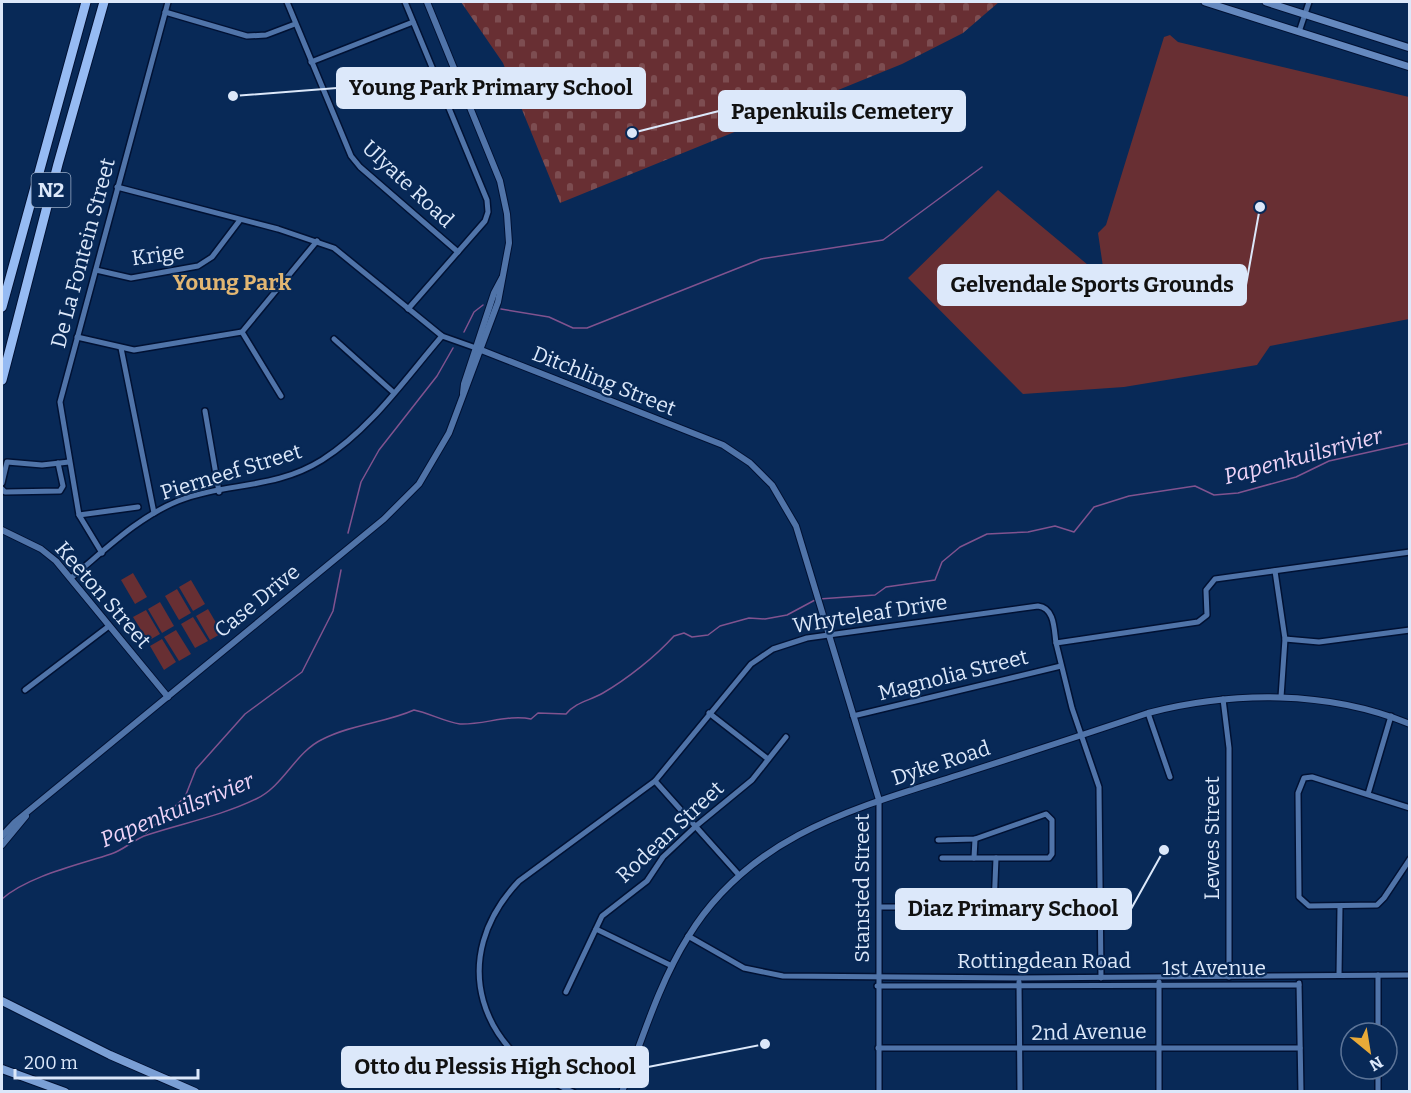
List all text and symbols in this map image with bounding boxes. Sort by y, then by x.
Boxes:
callout: Young Park Primary School [337,68,645,108]
text: Young Park Primary School [349,74,633,101]
callout: Papenkuils Cemetery [719,91,965,131]
text: Papenkuils Cemetery [731,98,954,125]
street label: Ulyate Road [357,135,459,233]
street label: De La Fontein Street [45,155,121,351]
road number: N2 [32,173,70,207]
street label: Krige [130,238,186,272]
callout: Gelvendale Sports Grounds [938,265,1246,305]
district label: Young Park [173,269,291,296]
text: Gelvendale Sports Grounds [950,271,1234,298]
street label: Ditchling Street [528,340,680,422]
water label: Papenkuilsrivier [1221,422,1386,490]
street label: Pierneef Street [157,438,305,506]
street label: Keeton Street [50,536,157,654]
street label: Case Drive [209,559,305,643]
street label: Whyteleaf Drive [791,589,949,639]
street label: Magnolia Street [875,644,1031,706]
street label: Dyke Road [889,735,993,791]
water label: Papenkuilsrivier [97,767,258,853]
street label: Rodean Street [611,775,729,888]
street label: Lewes Street [1199,776,1225,900]
street label: Stansted Street [849,813,875,963]
callout: Diaz Primary School [896,889,1131,929]
text: Diaz Primary School [908,895,1119,922]
street label: Rottingdean Road [957,948,1131,974]
street label: 1st Avenue [1162,955,1266,981]
street label: 2nd Avenue [1031,1018,1147,1046]
north arrow [1339,1021,1399,1081]
scale bar [15,1042,198,1080]
callout: Otto du Plessis High School [342,1047,648,1087]
text: 200 m [24,1052,78,1074]
text: N [1366,1052,1386,1075]
text: Otto du Plessis High School [354,1053,636,1080]

